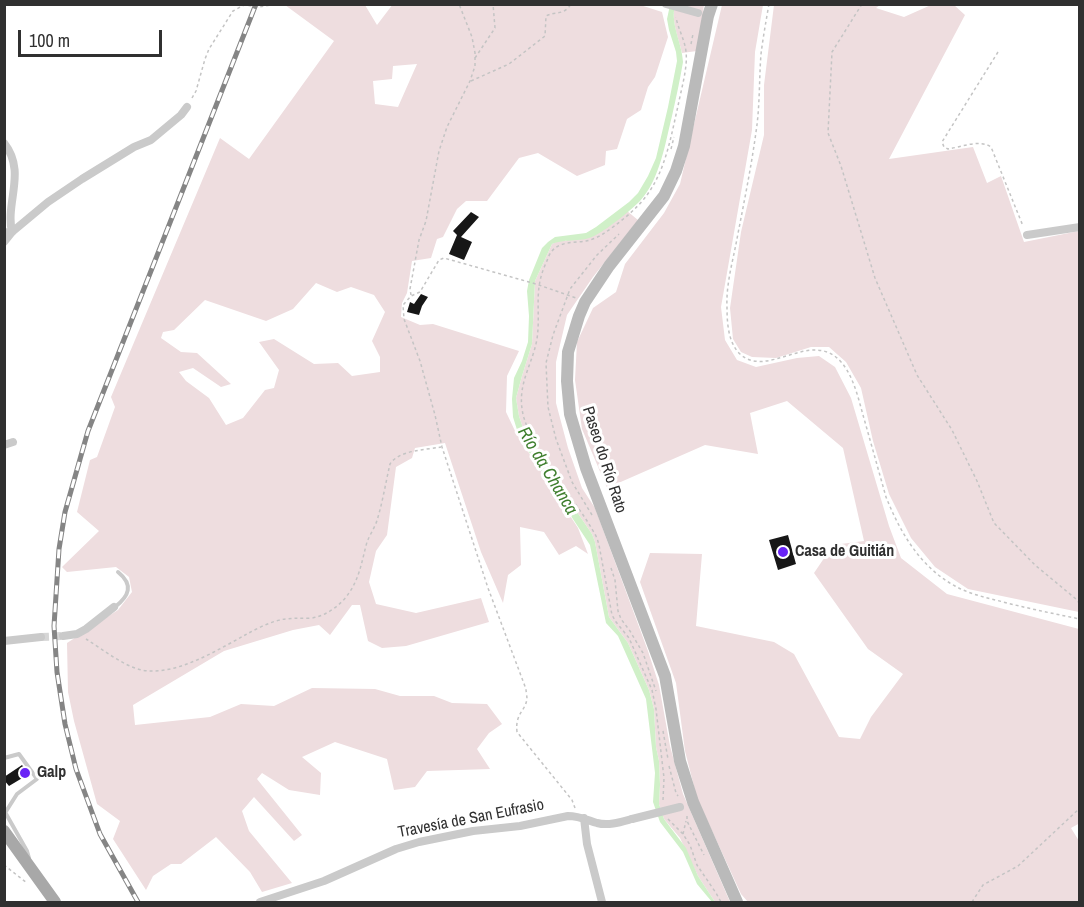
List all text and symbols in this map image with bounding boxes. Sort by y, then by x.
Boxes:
scale bar [21,18,165,56]
text: 100 m [29,28,70,53]
street label: Paseo do Río Rato [578,404,630,516]
water label: Río da Chanca [512,423,582,519]
place label: Casa de Guitián [795,542,894,562]
marker: Casa de Guitián [776,545,790,559]
place label: Galp [37,763,66,783]
marker: Galp [18,766,32,780]
street label: Travesía de San Eufrasio [396,795,546,843]

